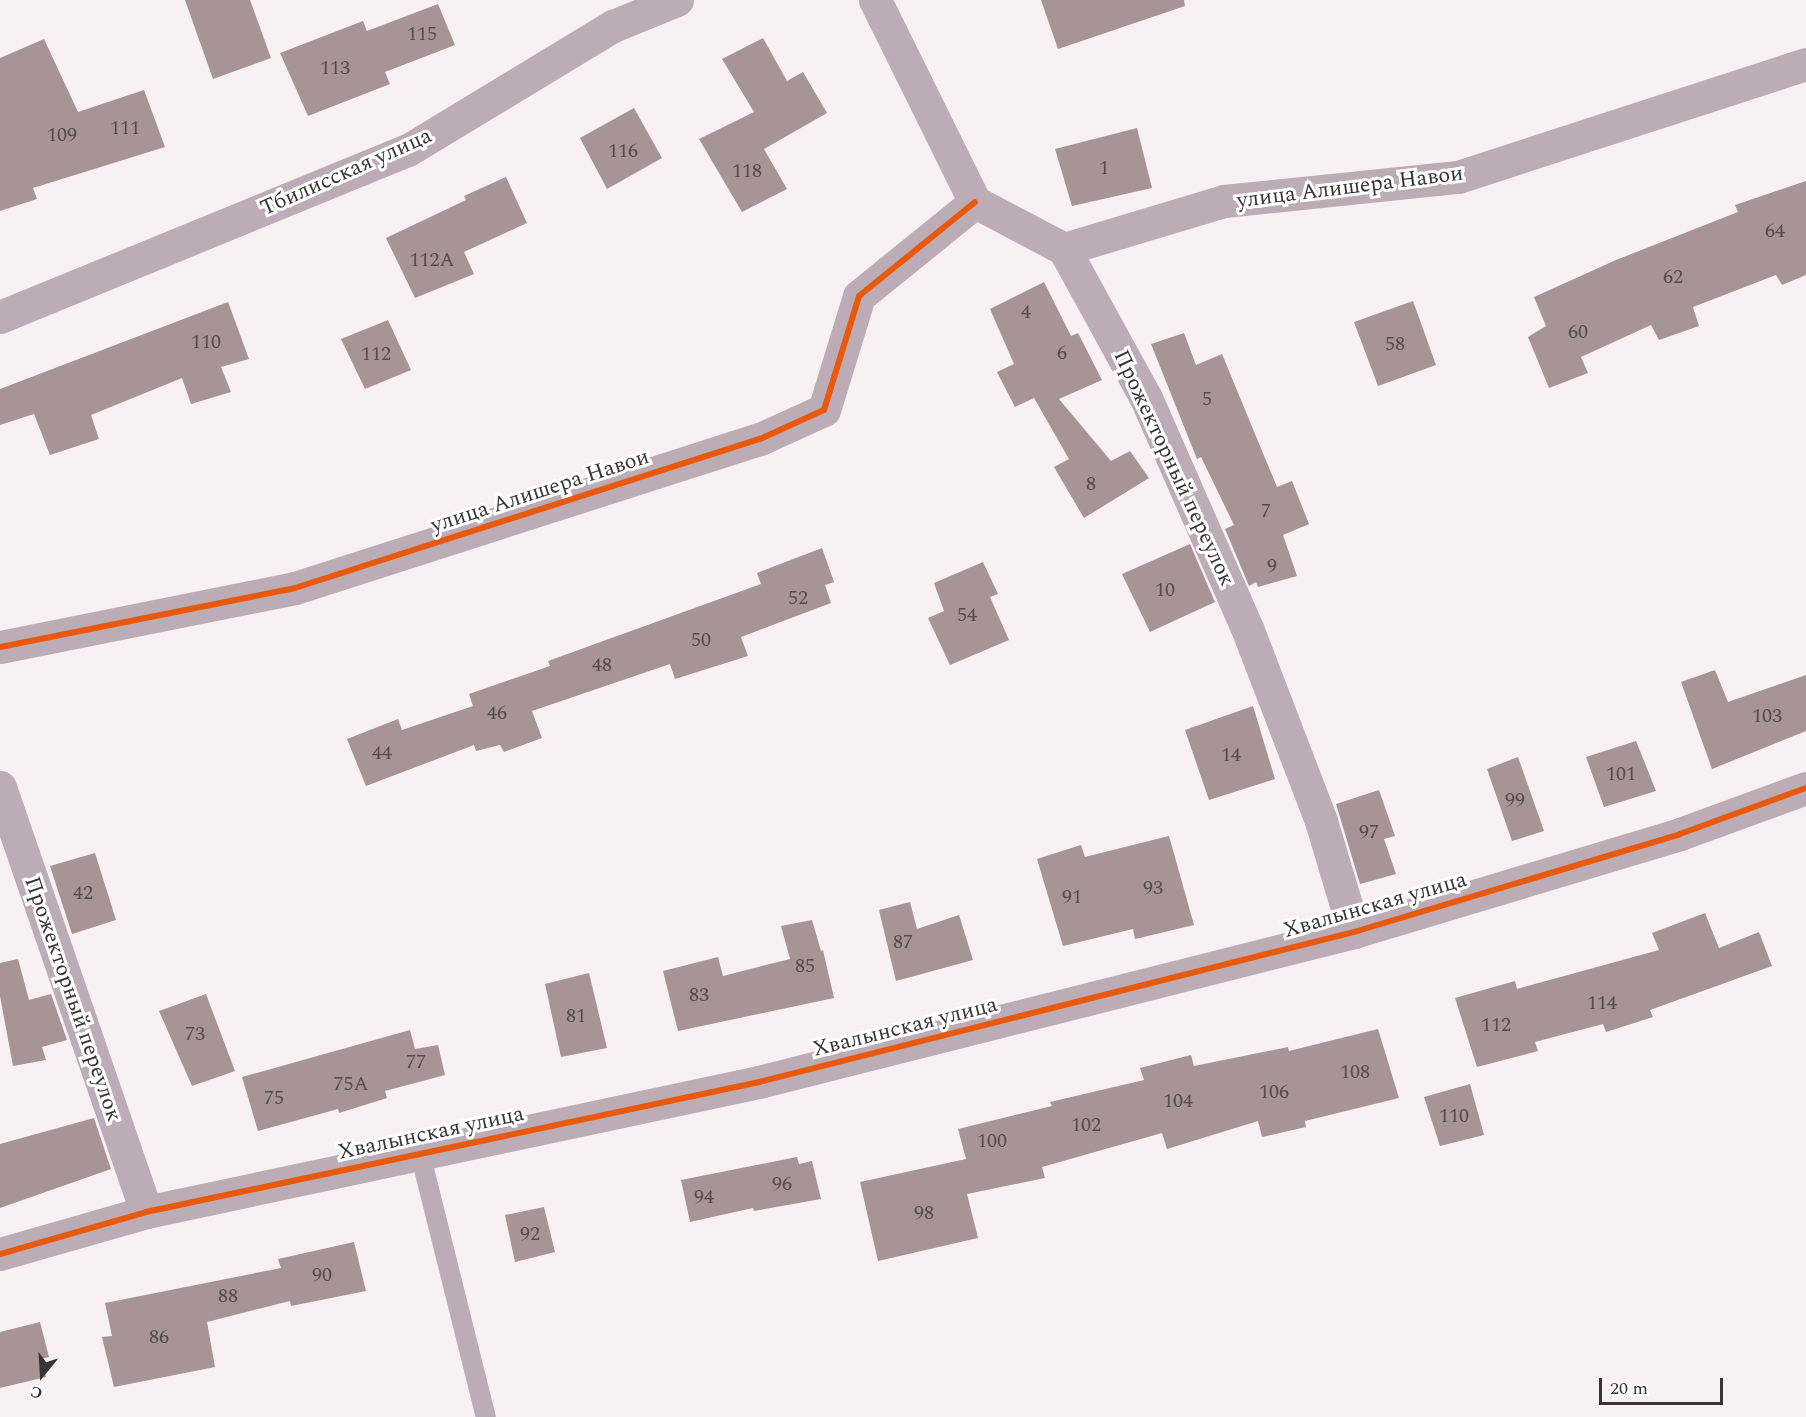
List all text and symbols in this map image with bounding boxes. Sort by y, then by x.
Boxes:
house number: 115 [407,22,437,46]
house number: 113 [320,56,350,80]
house number: 111 [110,116,140,140]
street label: Тбилисская улица [256,122,436,222]
house number: 109 [47,123,77,147]
house number: 116 [608,139,638,163]
house number: 1 [1099,156,1109,180]
house number: 118 [732,159,762,183]
street label: улица Алишера Навои [1235,160,1465,214]
house number: 64 [1765,219,1785,243]
house number: 112А [410,248,454,272]
house number: 62 [1663,265,1683,289]
house number: 4 [1021,300,1031,324]
house number: 60 [1568,320,1588,344]
house number: 110 [191,330,221,354]
house number: 58 [1385,332,1405,356]
house number: 6 [1057,341,1067,365]
house number: 112 [361,342,391,366]
street label: Прожекторный переулок [1108,346,1240,590]
house number: 5 [1202,387,1212,411]
street label: улица Алишера Навои [428,443,652,539]
house number: 8 [1086,472,1096,496]
house number: 7 [1261,499,1271,523]
house number: 9 [1267,554,1277,578]
house number: 10 [1155,578,1175,602]
house number: 52 [788,586,808,610]
house number: 54 [957,603,977,627]
house number: 50 [691,628,711,652]
house number: 48 [592,653,612,677]
house number: 46 [487,701,507,725]
house number: 103 [1752,704,1782,728]
house number: 44 [372,741,392,765]
house number: 14 [1221,743,1241,767]
house number: 101 [1606,762,1636,786]
house number: 99 [1505,788,1525,812]
house number: 97 [1359,820,1379,844]
street label: Хвалынская улица [1280,866,1470,944]
street label: Прожекторный переулок [19,873,127,1125]
house number: 93 [1143,876,1163,900]
house number: 42 [73,881,93,905]
house number: 91 [1062,885,1082,909]
house number: 87 [893,930,913,954]
house number: 85 [795,954,815,978]
house number: 83 [689,983,709,1007]
street label: Хвалынская улица [810,991,1000,1063]
house number: 114 [1587,991,1617,1015]
house number: 81 [566,1004,586,1028]
house number: 112 [1481,1013,1511,1037]
house number: 73 [185,1022,205,1046]
house number: 77 [406,1050,426,1074]
house number: 108 [1340,1060,1370,1084]
house number: 75А [334,1072,368,1096]
house number: 106 [1259,1080,1289,1104]
house number: 75 [264,1086,284,1110]
house number: 104 [1163,1089,1193,1113]
street label: Хвалынская улица [336,1100,526,1166]
house number: 110 [1439,1104,1469,1128]
house number: 102 [1071,1113,1101,1137]
house number: 100 [977,1129,1007,1153]
house number: 96 [772,1172,792,1196]
house number: 94 [694,1185,714,1209]
house number: 98 [914,1201,934,1225]
house number: 92 [520,1222,540,1246]
house number: 90 [312,1263,332,1287]
house number: 88 [218,1284,238,1308]
house number: 86 [149,1325,169,1349]
north arrow [12,1345,72,1405]
scale bar [1602,1366,1726,1404]
text: 20 m [1610,1375,1648,1402]
text: С [27,1379,46,1405]

